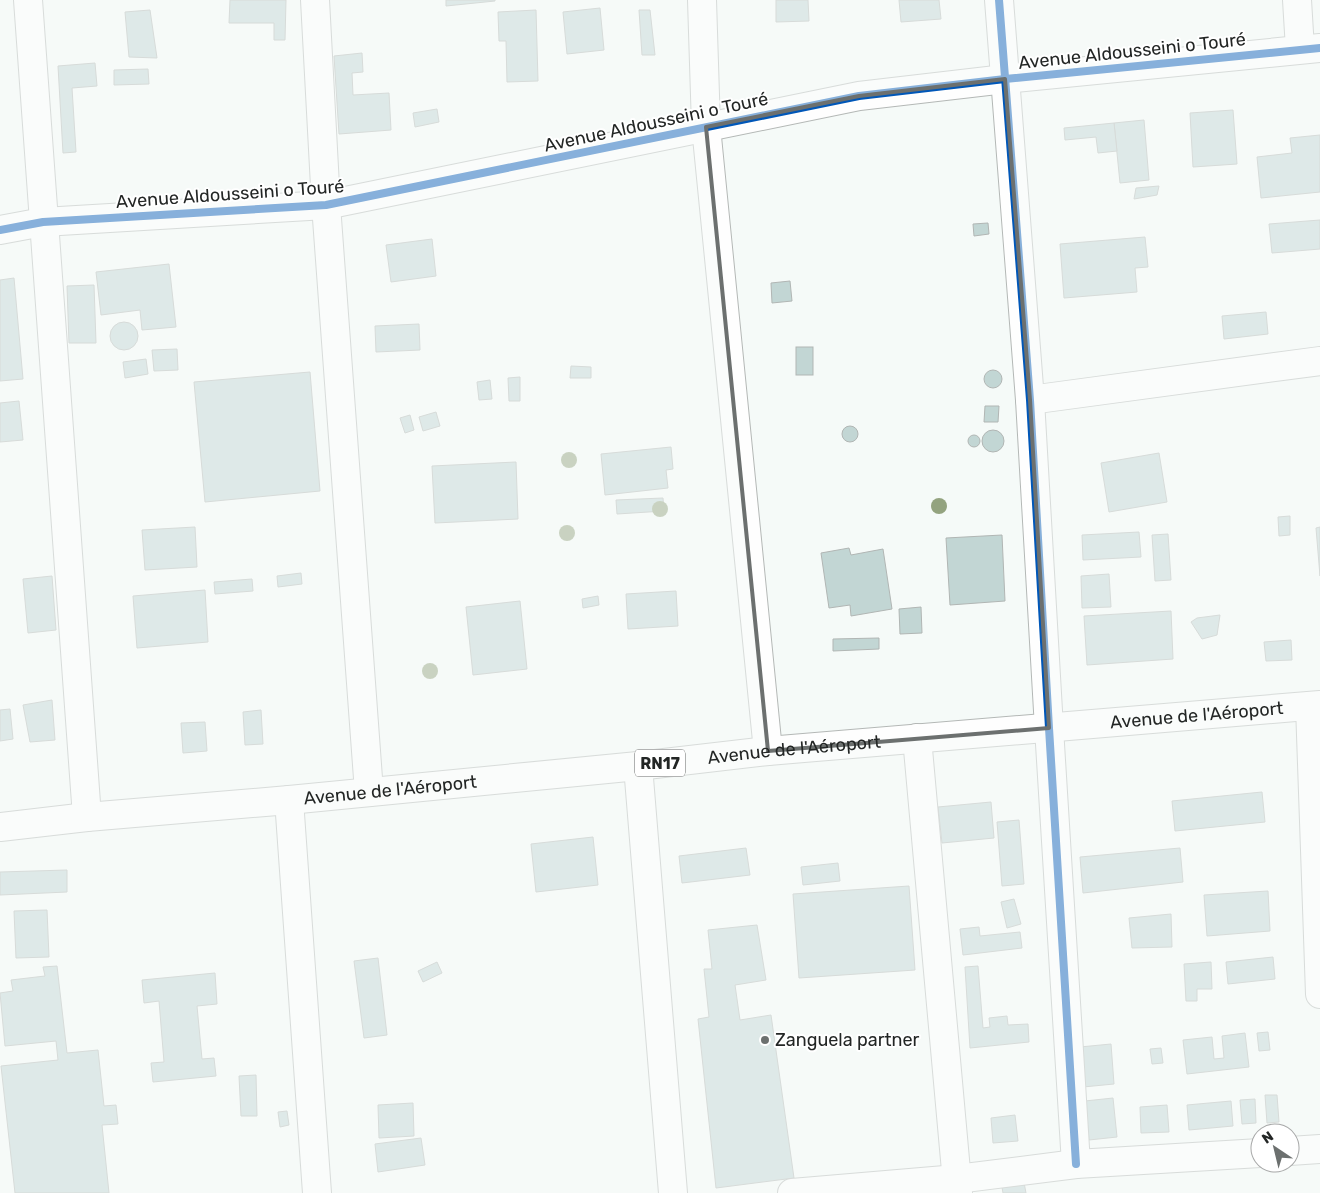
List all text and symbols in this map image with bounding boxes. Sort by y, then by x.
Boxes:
street label: Avenue Aldousseini o Touré [1017,28,1247,74]
street label: Avenue Aldousseini o Touré [542,87,770,157]
street label: Avenue Aldousseini o Touré [115,175,345,213]
street label: Avenue de l'Aéroport [1109,697,1284,733]
street label: Avenue de l'Aéroport [706,731,882,769]
road number: RN17 [635,750,685,776]
street label: Avenue de l'Aéroport [303,771,478,810]
place label: Zanguela partner [775,1029,920,1051]
marker: Zanguela partner [759,1034,771,1046]
north arrow [1250,1123,1300,1173]
text: N [1259,1128,1277,1148]

